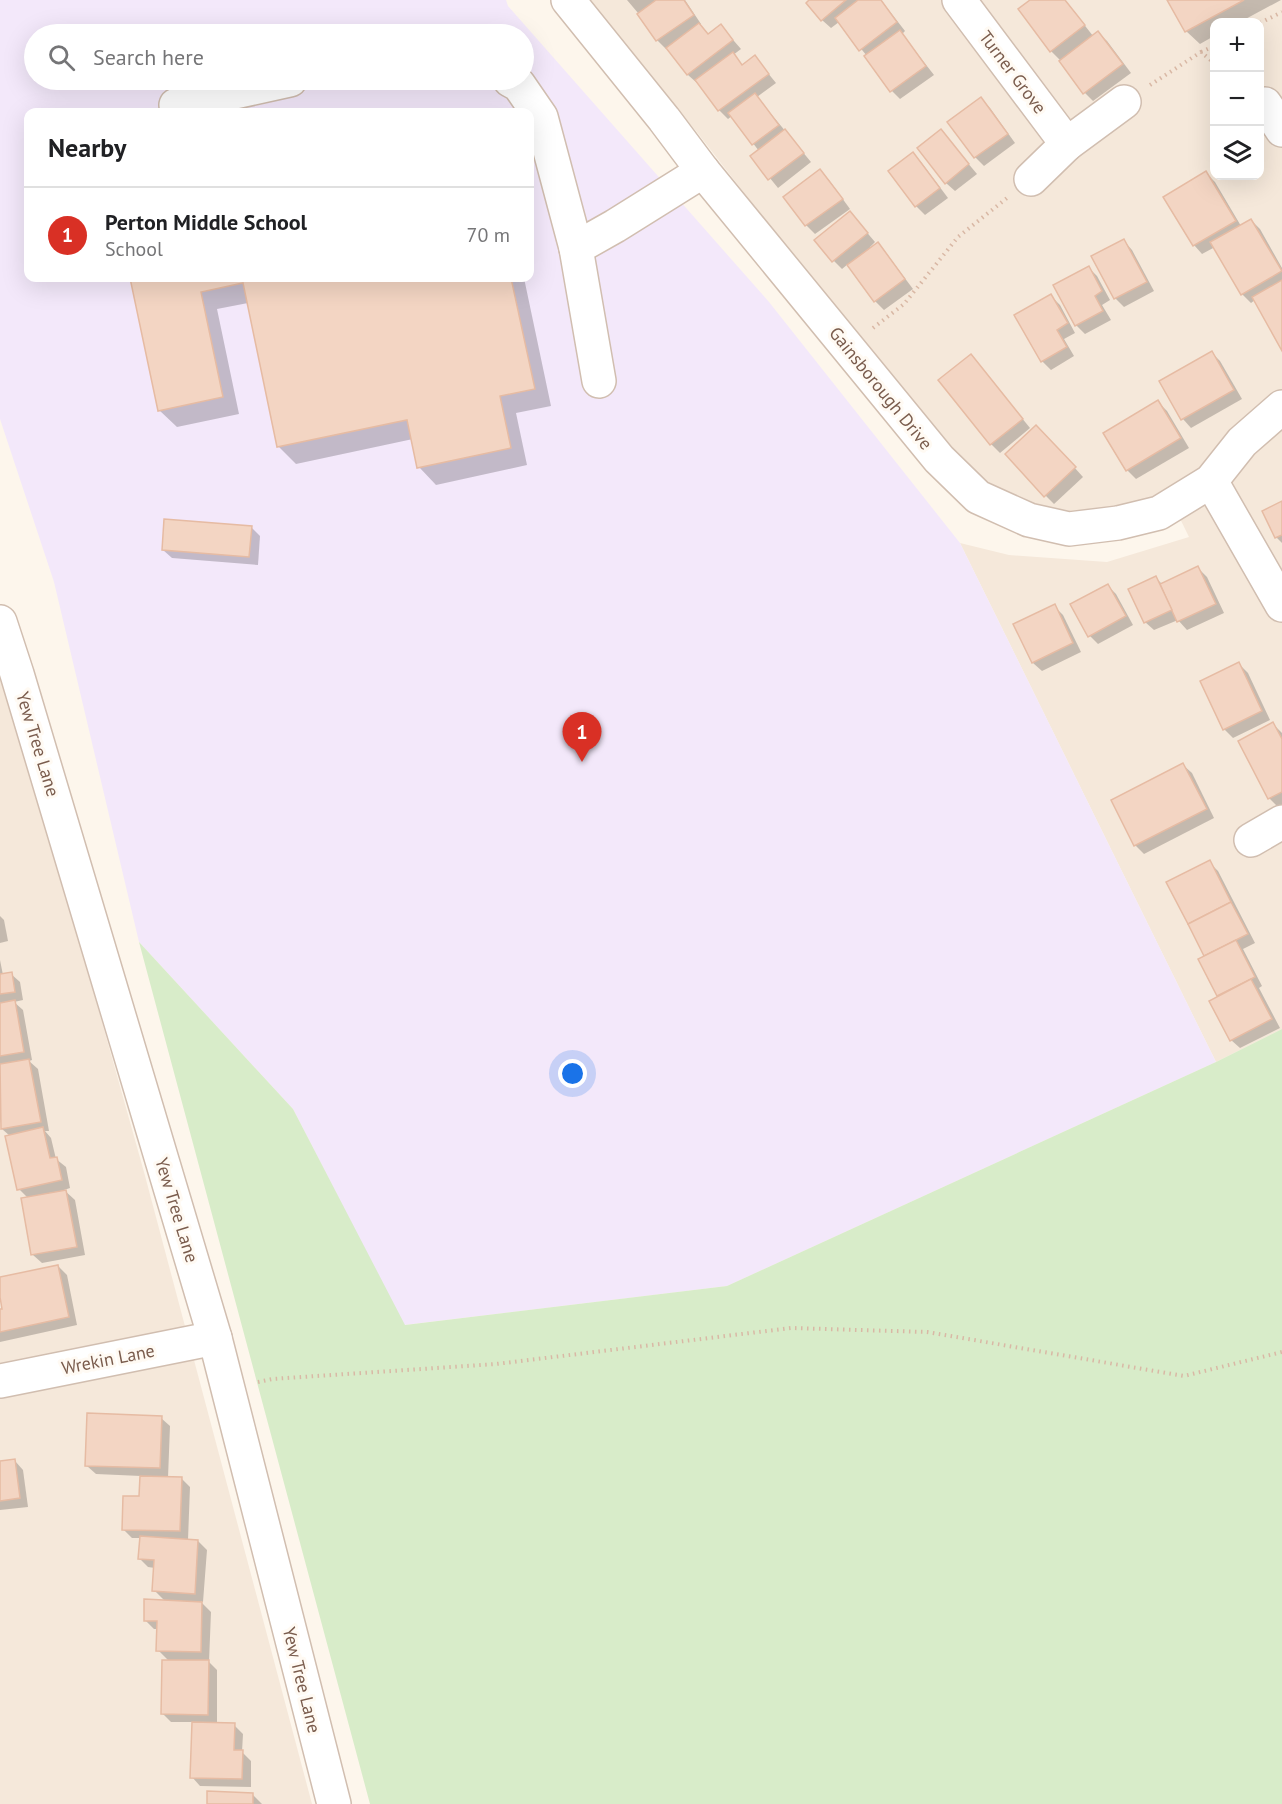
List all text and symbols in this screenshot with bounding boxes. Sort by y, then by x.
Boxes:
map controls [1210,18,1264,180]
button: + [1210,18,1264,72]
search box [24,24,534,90]
street label: Turner Grove [974,26,1052,118]
icon: search [45,41,78,74]
text: Search here [93,43,204,71]
button: − [1210,72,1264,126]
button: layers [1210,126,1264,180]
text: Nearby [48,131,126,164]
text: Perton Middle School [105,208,307,236]
text: 1 [62,222,73,248]
text: 70 m [467,222,510,248]
text: School [105,236,163,262]
street label: Gainsborough Drive [824,322,938,454]
street label: Yew Tree Lane [11,689,65,799]
pin: 1 [562,712,602,762]
your location [558,1059,587,1088]
street label: Yew Tree Lane [150,1155,204,1265]
street label: Wrekin Lane [59,1339,157,1379]
street label: Yew Tree Lane [278,1625,326,1735]

